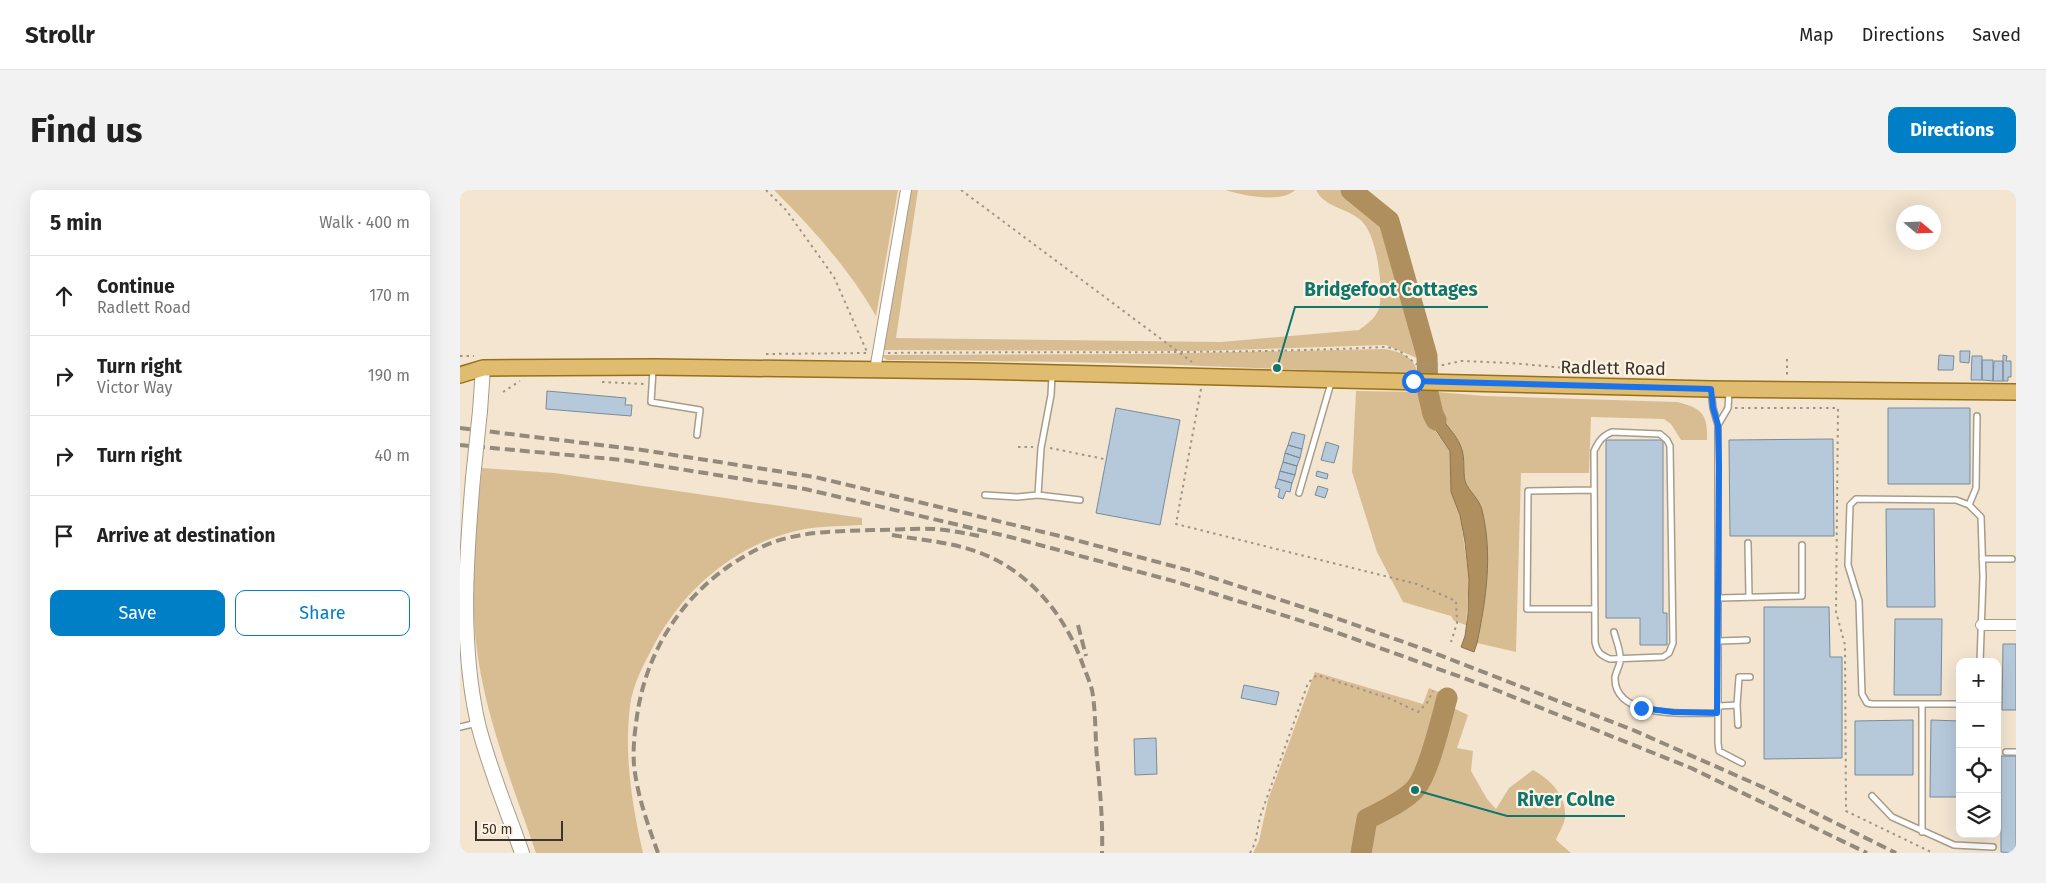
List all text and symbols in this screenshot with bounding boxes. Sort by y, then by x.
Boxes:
text: Strollr [25,21,95,49]
text: Map [1799,24,1834,46]
text: Directions [1862,24,1944,46]
text: Saved [1972,24,2021,46]
button: Directions [1888,107,2016,153]
text: Find us [30,109,142,151]
north arrow [1896,205,1941,250]
text: 5 min [50,210,102,236]
text: Walk · 400 m [319,213,410,232]
callout: Bridgefoot Cottages [1295,273,1488,307]
text: Continue [97,275,175,298]
text: Bridgefoot Cottages [1304,278,1478,301]
icon: ahead [50,282,78,310]
text: 170 m [369,286,410,305]
text: Radlett Road [97,298,191,317]
text: Turn right [97,355,182,378]
street label: Radlett Road [1560,356,1666,380]
icon: right [50,362,78,390]
text: 190 m [368,366,410,385]
route start [1402,370,1425,393]
text: Victor Way [97,378,172,397]
icon: right [50,442,78,470]
text: Turn right [97,444,182,467]
text: 40 m [375,446,410,465]
icon: arrive [50,522,78,550]
text: Arrive at destination [97,524,276,547]
button: Save [50,590,225,636]
button: Share [235,590,410,636]
map controls [1956,658,2001,838]
button: + [1956,658,2001,703]
route end [1630,697,1653,720]
button: − [1956,703,2001,748]
button: locate [1956,748,2001,793]
callout: River Colne [1507,782,1625,816]
text: River Colne [1517,788,1615,811]
button: layers [1956,793,2001,838]
scale bar [475,818,562,841]
text: 50 m [482,821,513,838]

